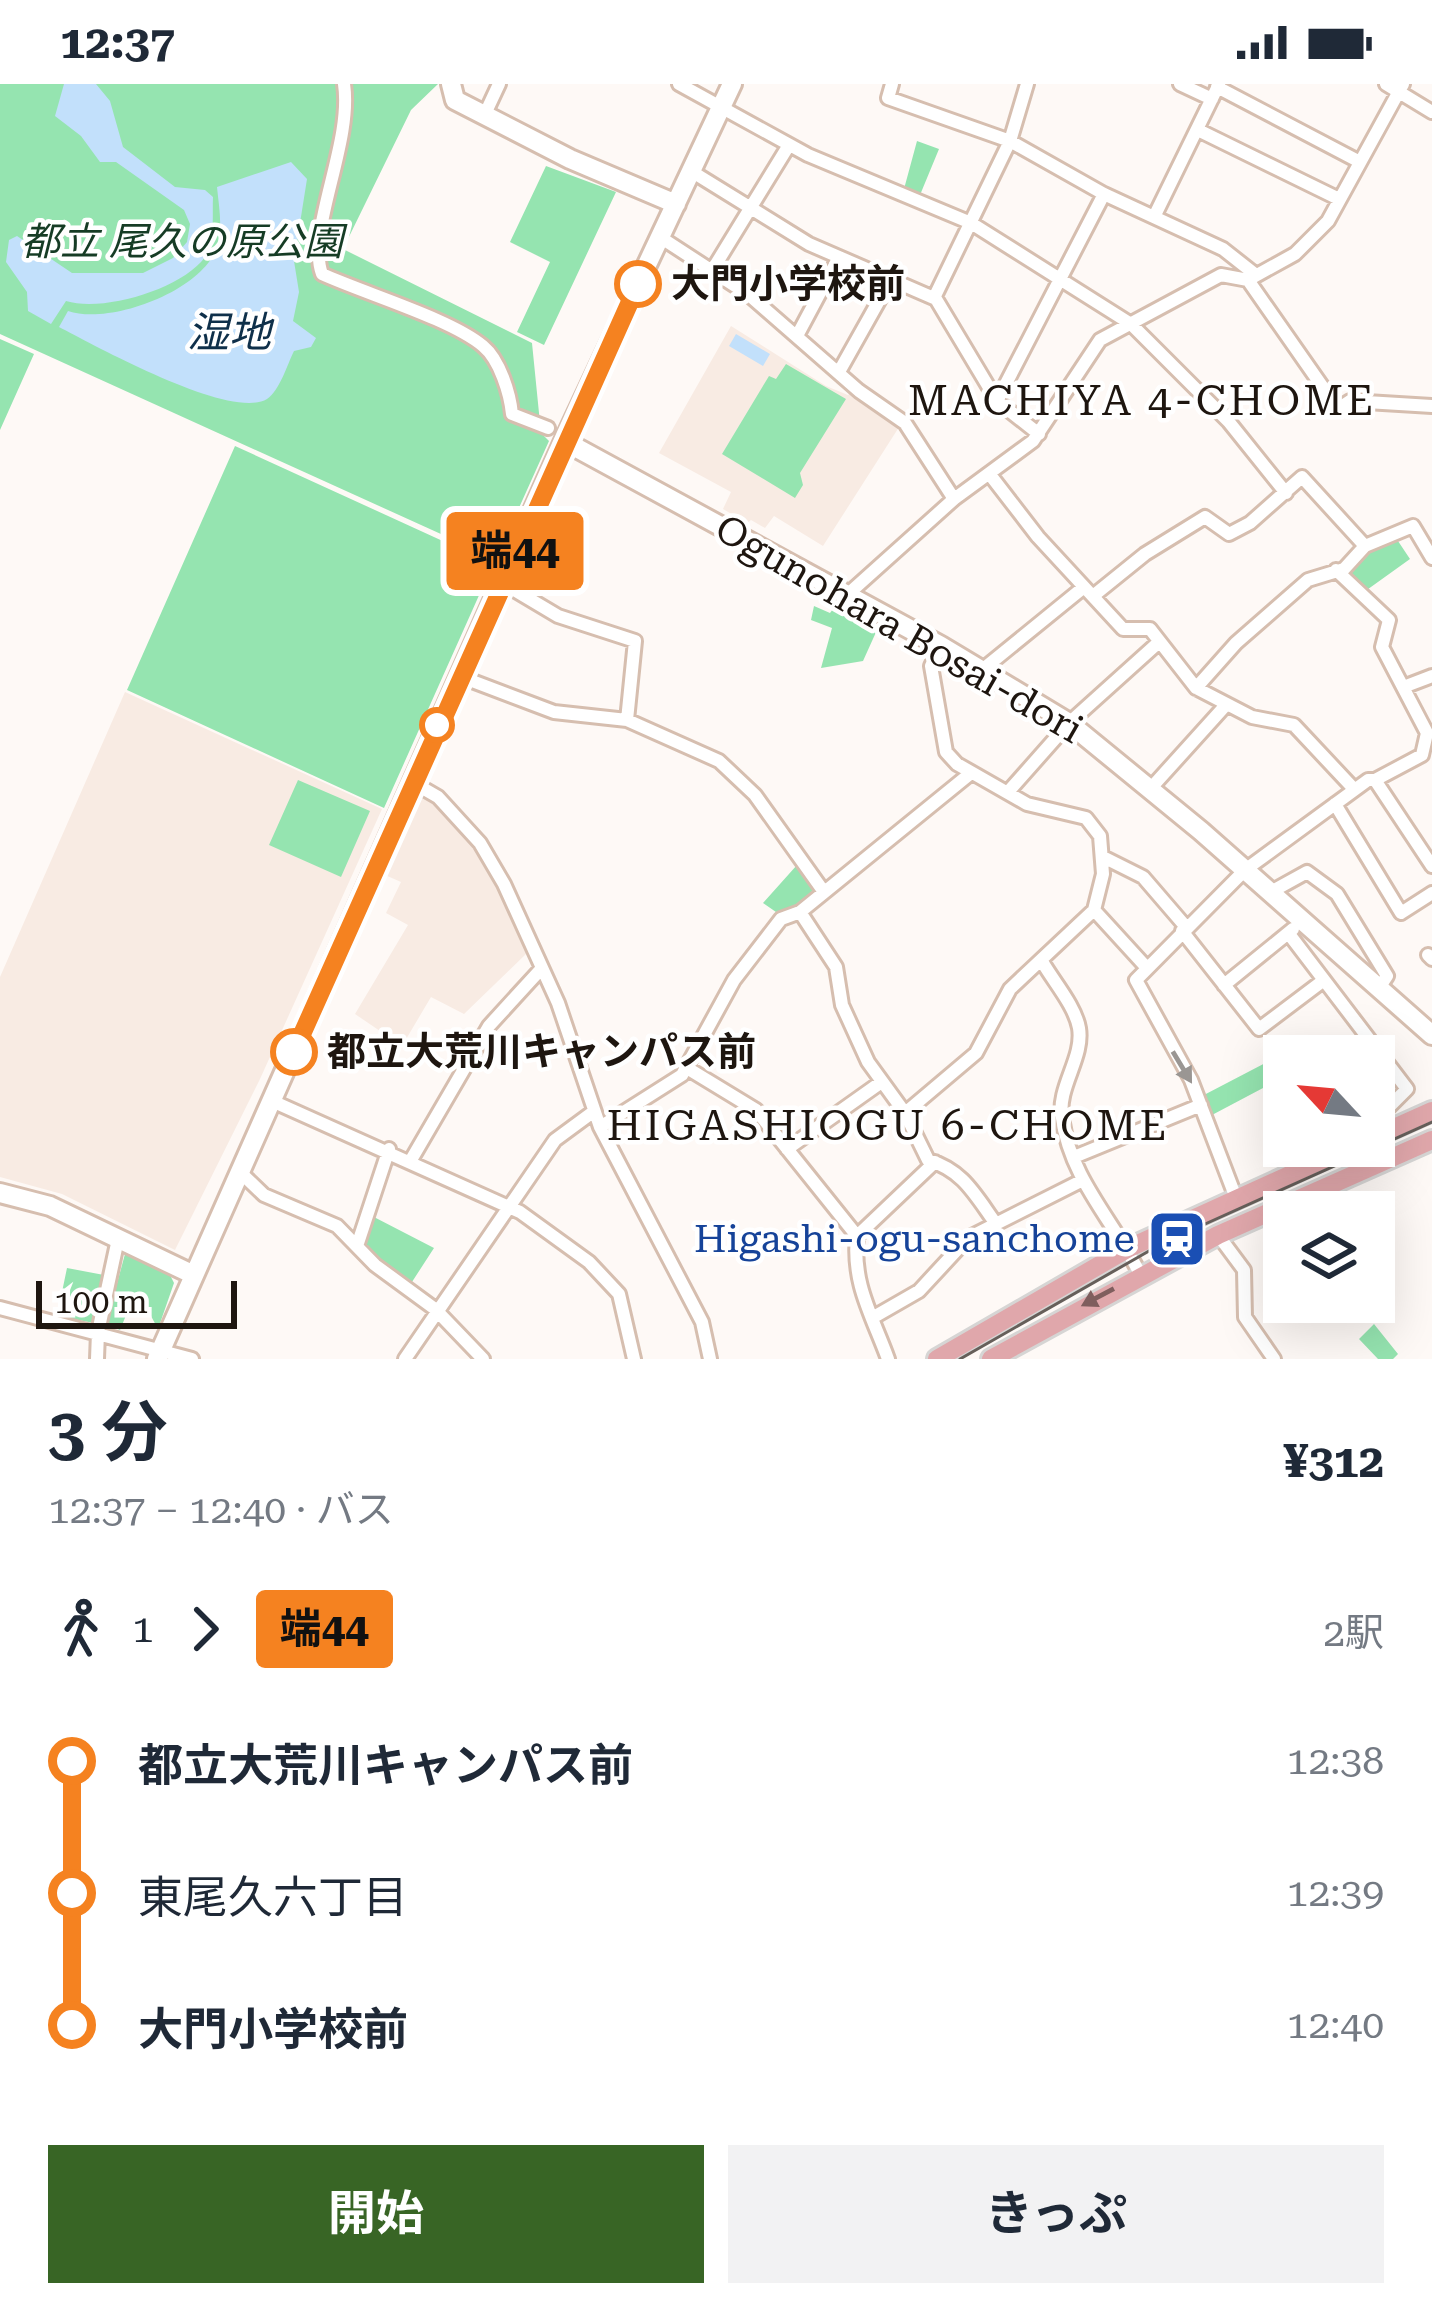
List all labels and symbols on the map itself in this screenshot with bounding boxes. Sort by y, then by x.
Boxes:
park label: 都立 尾久の原公園 [21,219,348,265]
place label: 大門小学校前 [671,261,905,307]
marker: 大門小学校前 [616,262,660,306]
water label: 湿地 [187,308,275,357]
district label: MACHIYA 4-CHOME [908,376,1376,425]
street label: Ogunohara Bosai-dori [707,505,1091,753]
line badge: 端44 [446,512,584,590]
unlabelled marker [421,709,453,741]
place label: 都立大荒川キャンパス前 [327,1029,756,1075]
marker: 都立大荒川キャンパス前 [272,1030,316,1074]
north arrow [1263,1035,1395,1167]
one-way arrow [1171,1050,1192,1084]
district label: HIGASHIOGU 6-CHOME [607,1101,1169,1150]
station icon: Higashi-ogu-sanchome [1146,1208,1208,1270]
place label: Higashi-ogu-sanchome [694,1216,1135,1262]
scale bar [36,1275,237,1328]
one-way arrow [1081,1286,1116,1307]

